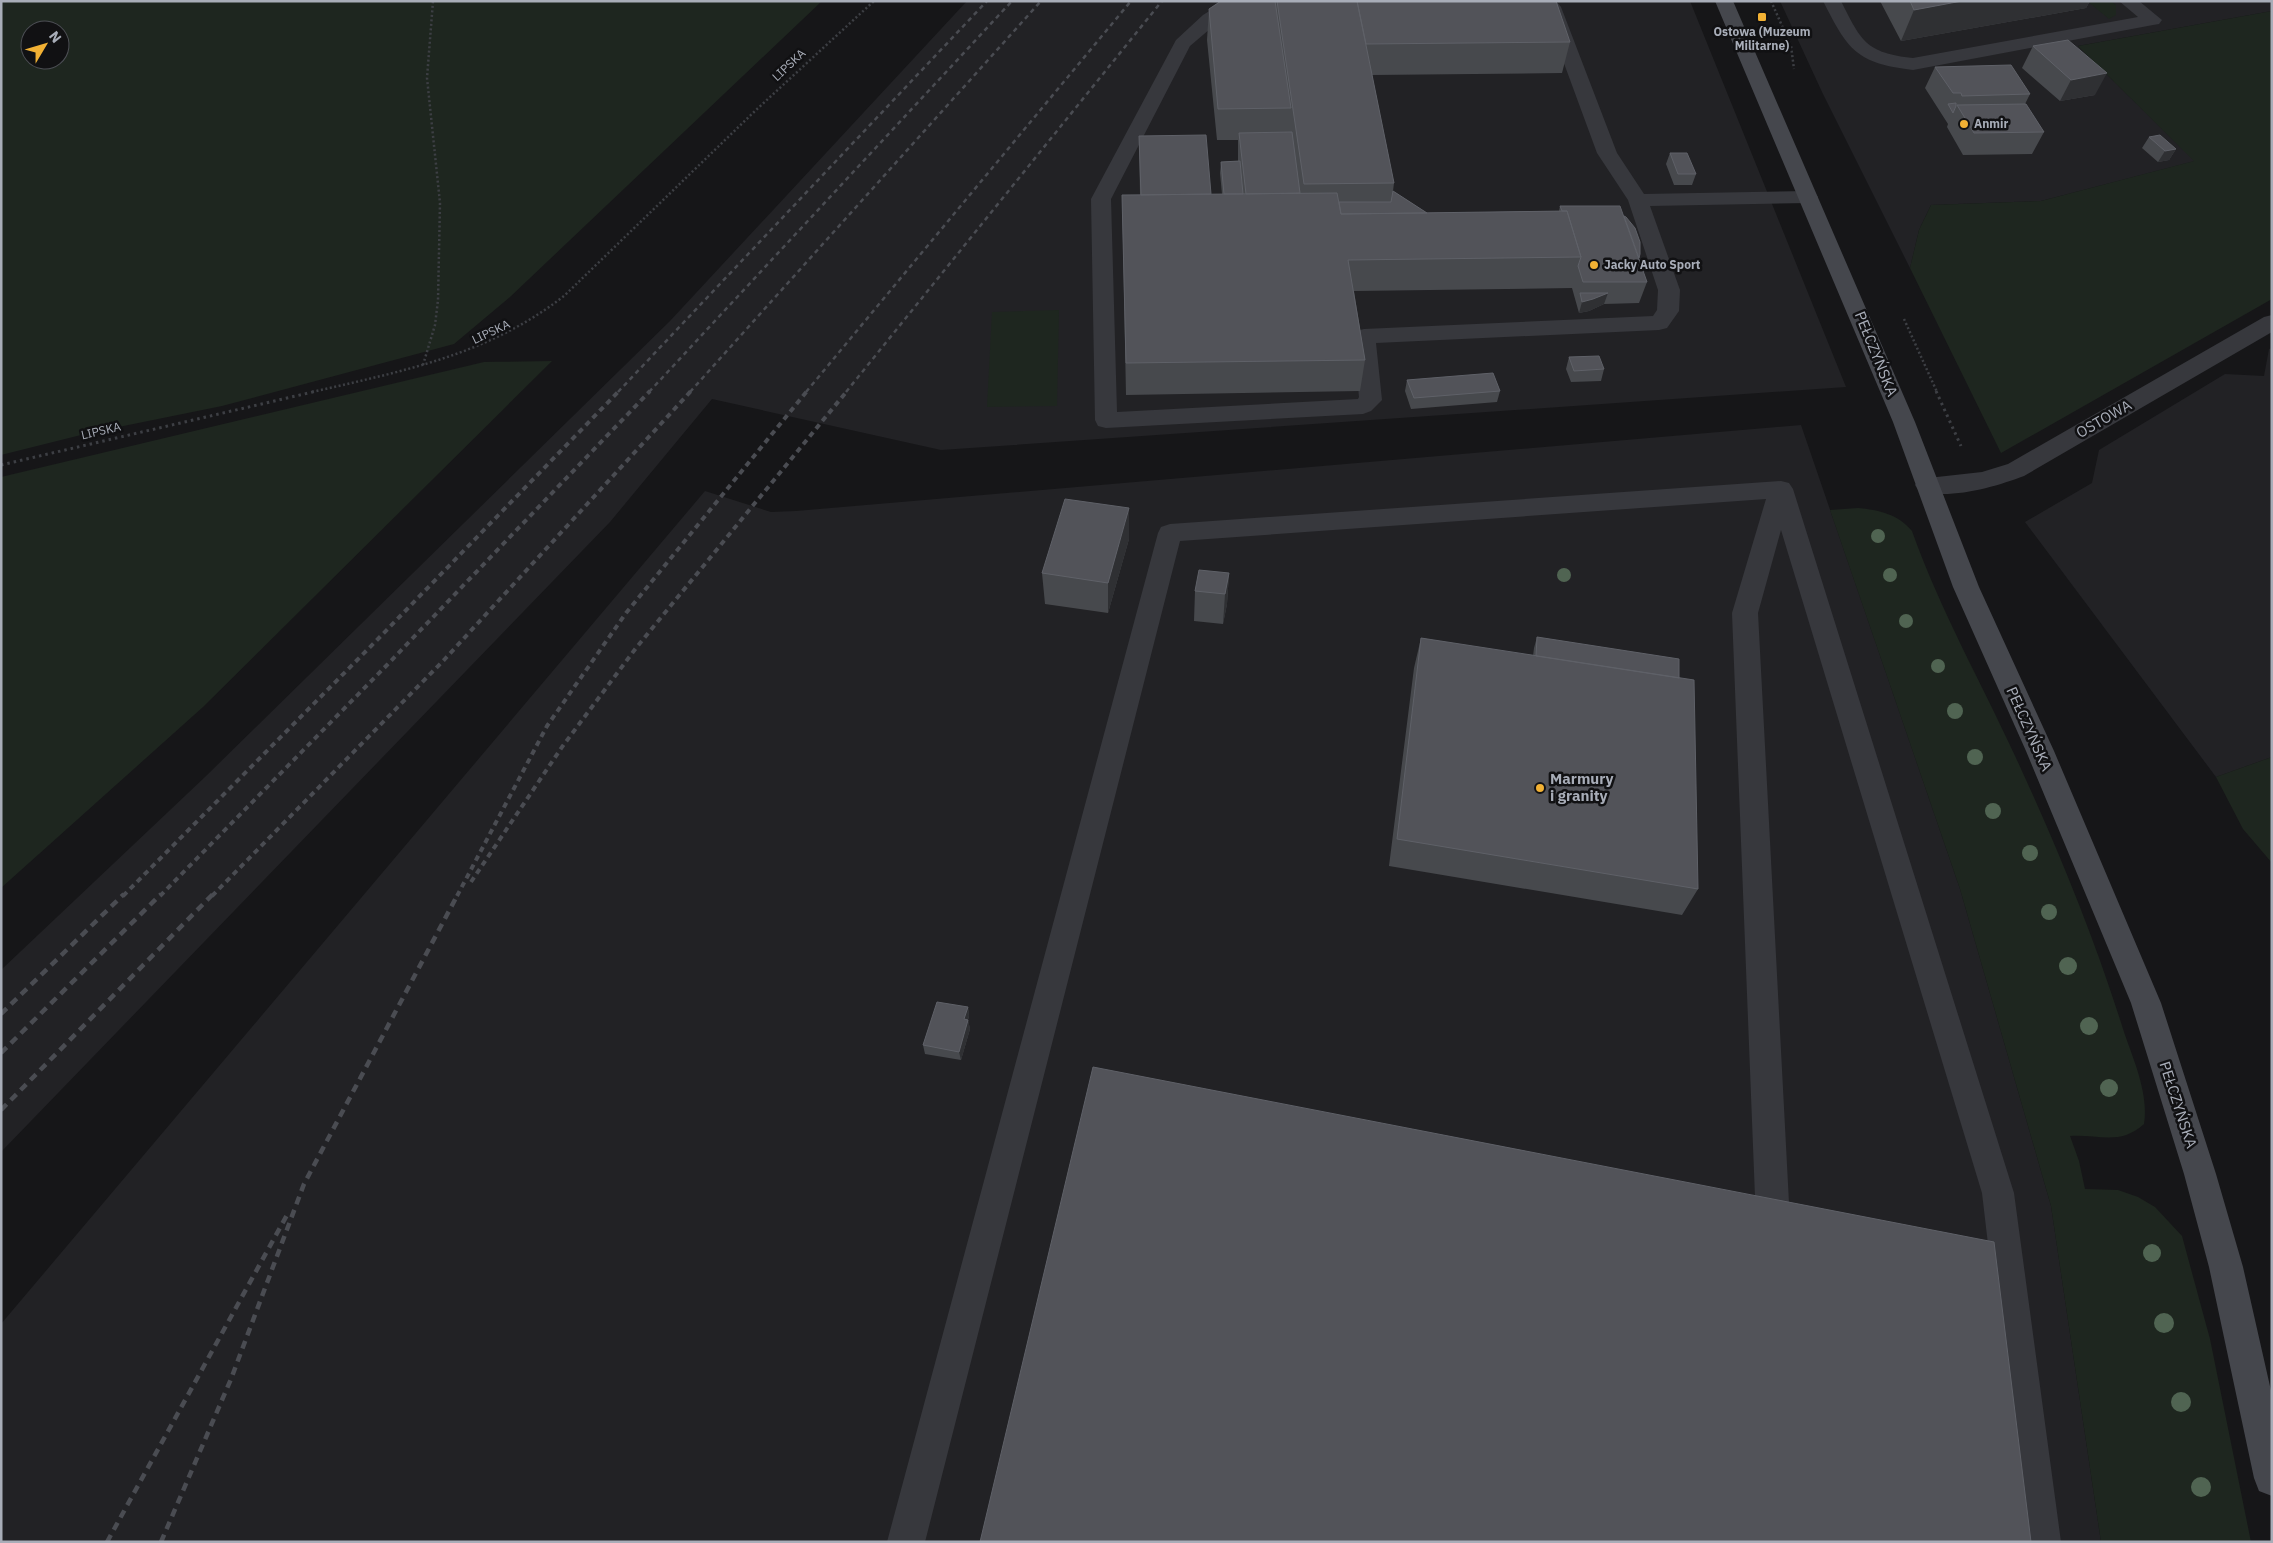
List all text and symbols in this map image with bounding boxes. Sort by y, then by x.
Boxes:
marker: Ostowa (Muzeum Militarne) [1756,11,1768,23]
north arrow [20,20,70,70]
place label: Ostowa (Muzeum Militarne) [1713,24,1811,53]
text: N [45,27,65,47]
street label: LIPSKA [769,45,809,84]
place label: Anmir [1974,116,2009,131]
marker: Anmir [1958,118,1970,130]
place label: Jacky Auto Sport [1604,257,1701,272]
marker: Jacky Auto Sport [1588,259,1600,271]
street label: PEŁCZYŃSKA [1851,308,1902,400]
street label: LIPSKA [469,316,513,347]
street label: OSTOWA [2073,395,2135,442]
street label: LIPSKA [80,419,123,442]
street label: PEŁCZYŃSKA [2002,684,2057,774]
place label: Marmury i granity [1550,769,1613,805]
marker: Marmury i granity [1534,782,1546,794]
street label: PEŁCZYŃSKA [2155,1059,2202,1151]

